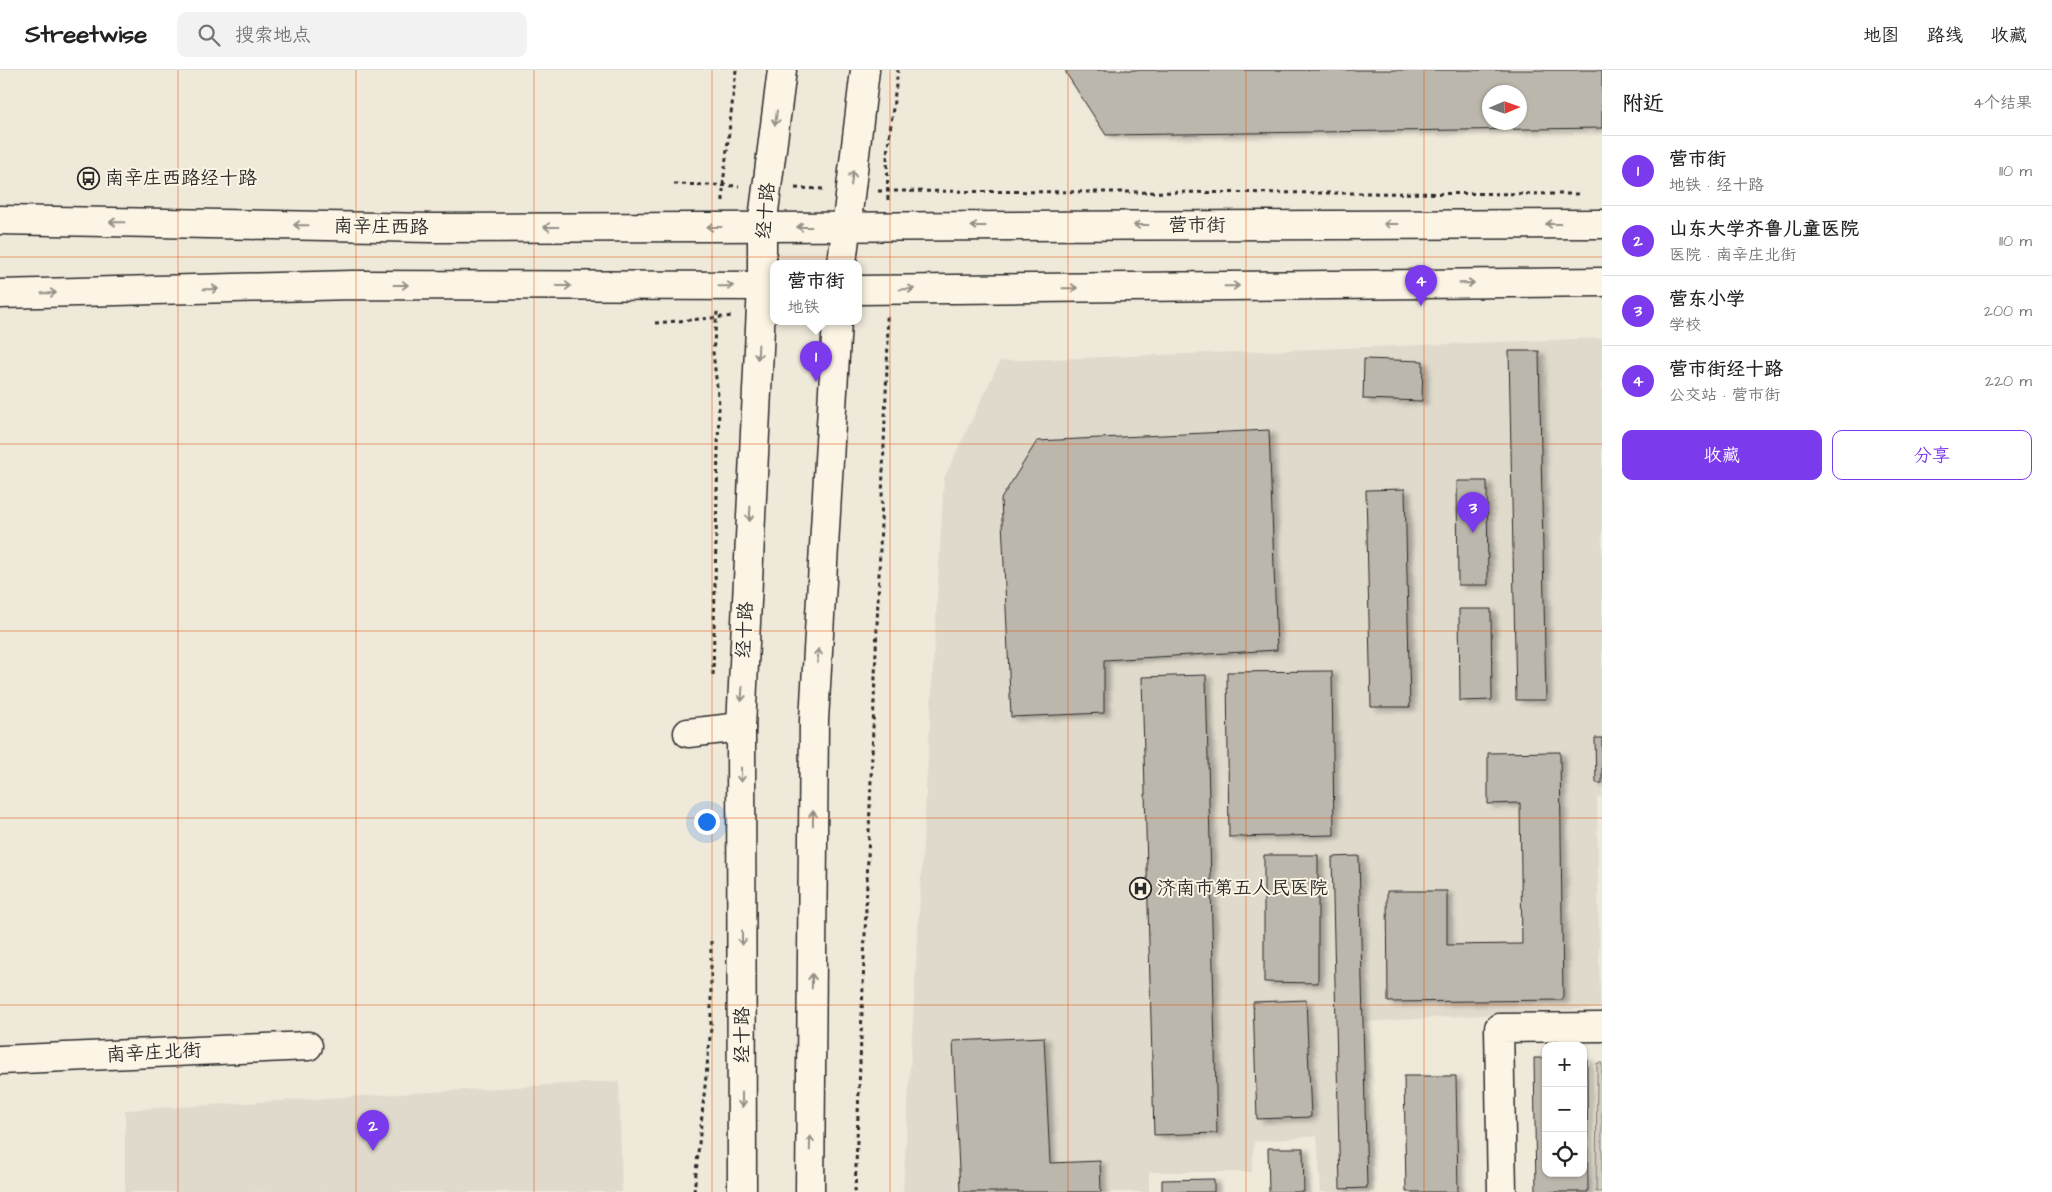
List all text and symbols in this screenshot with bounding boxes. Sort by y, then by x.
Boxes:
search box [177,12,527,57]
text: Streetwise [25,18,147,52]
icon: search [195,21,223,49]
text: 搜索地点 [235,22,311,49]
text: 地图 [1863,23,1899,48]
text: 路线 [1927,23,1963,48]
text: 收藏 [1991,23,2027,48]
north arrow [1482,85,1527,130]
text: 附近 [1622,89,1664,118]
text: 4个结果 [1973,92,2032,114]
one-way arrow [771,110,781,126]
text: 营市街 [1669,146,1726,173]
text: 1 [1637,160,1639,182]
text: 110 m [1999,160,2032,182]
place label: 南辛庄西路经十路 [105,165,257,192]
bus stop icon: 南辛庄西路经十路 [77,166,101,190]
one-way arrow [847,170,857,186]
text: 地铁 · 经十路 [1669,174,1764,196]
street label: 经十路 [750,181,782,241]
street label: 营市街 [1168,212,1226,239]
street label: 南辛庄西路 [333,213,429,241]
text: 山东大学齐鲁儿童医院 [1669,216,1859,243]
one-way arrow [109,217,126,227]
one-way arrow [1383,219,1400,229]
one-way arrow [1546,219,1562,229]
one-way arrow [1133,220,1150,230]
one-way arrow [293,221,309,230]
one-way arrow [971,221,987,231]
one-way arrow [543,222,560,232]
one-way arrow [706,222,722,232]
one-way arrow [796,222,812,232]
text: 2 [1633,230,1643,252]
text: 110 m [1999,230,2032,252]
text: 医院 · 南辛庄北街 [1669,244,1796,266]
popup [770,260,862,325]
pin: 4 [1405,265,1437,306]
text: 营市街 [787,268,845,295]
one-way arrow [1458,278,1474,288]
one-way arrow [392,280,409,290]
one-way arrow [555,281,571,291]
one-way arrow [718,281,734,291]
one-way arrow [1224,281,1240,291]
one-way arrow [1061,283,1077,292]
one-way arrow [203,285,219,294]
one-way arrow [899,285,915,294]
text: 营东小学 [1669,286,1745,313]
one-way arrow [40,288,56,298]
text: 地铁 [787,296,820,318]
text: 3 [1634,300,1642,322]
text: 200 m [1984,300,2032,322]
text: 学校 [1669,314,1701,336]
pin: 1 [800,341,832,382]
one-way arrow [753,343,762,359]
text: 营市街经十路 [1669,356,1783,383]
text: 4 [1633,370,1643,392]
text: 220 m [1985,370,2032,392]
text: 公交站 · 营市街 [1669,384,1780,406]
button: 收藏 [1622,430,1822,480]
button: 分享 [1832,430,2032,480]
pin: 3 [1457,492,1489,533]
one-way arrow [746,506,755,522]
street label: 经十路 [730,601,760,659]
one-way arrow [814,648,823,664]
one-way arrow [738,686,747,702]
one-way arrow [736,767,746,783]
your location [694,809,720,835]
one-way arrow [809,811,818,827]
place label: 济南市第五人民医院 [1157,875,1328,902]
hospital icon: 济南市第五人民医院 [1129,876,1153,900]
one-way arrow [737,930,747,946]
one-way arrow [807,973,817,990]
street label: 经十路 [729,1006,756,1064]
street label: 南辛庄北街 [106,1037,202,1069]
map controls [1542,1042,1587,1177]
button: + [1542,1042,1587,1087]
button: − [1542,1087,1587,1132]
one-way arrow [737,1092,747,1108]
pin: 2 [357,1110,389,1151]
button: locate [1542,1132,1587,1177]
one-way arrow [806,1136,815,1152]

